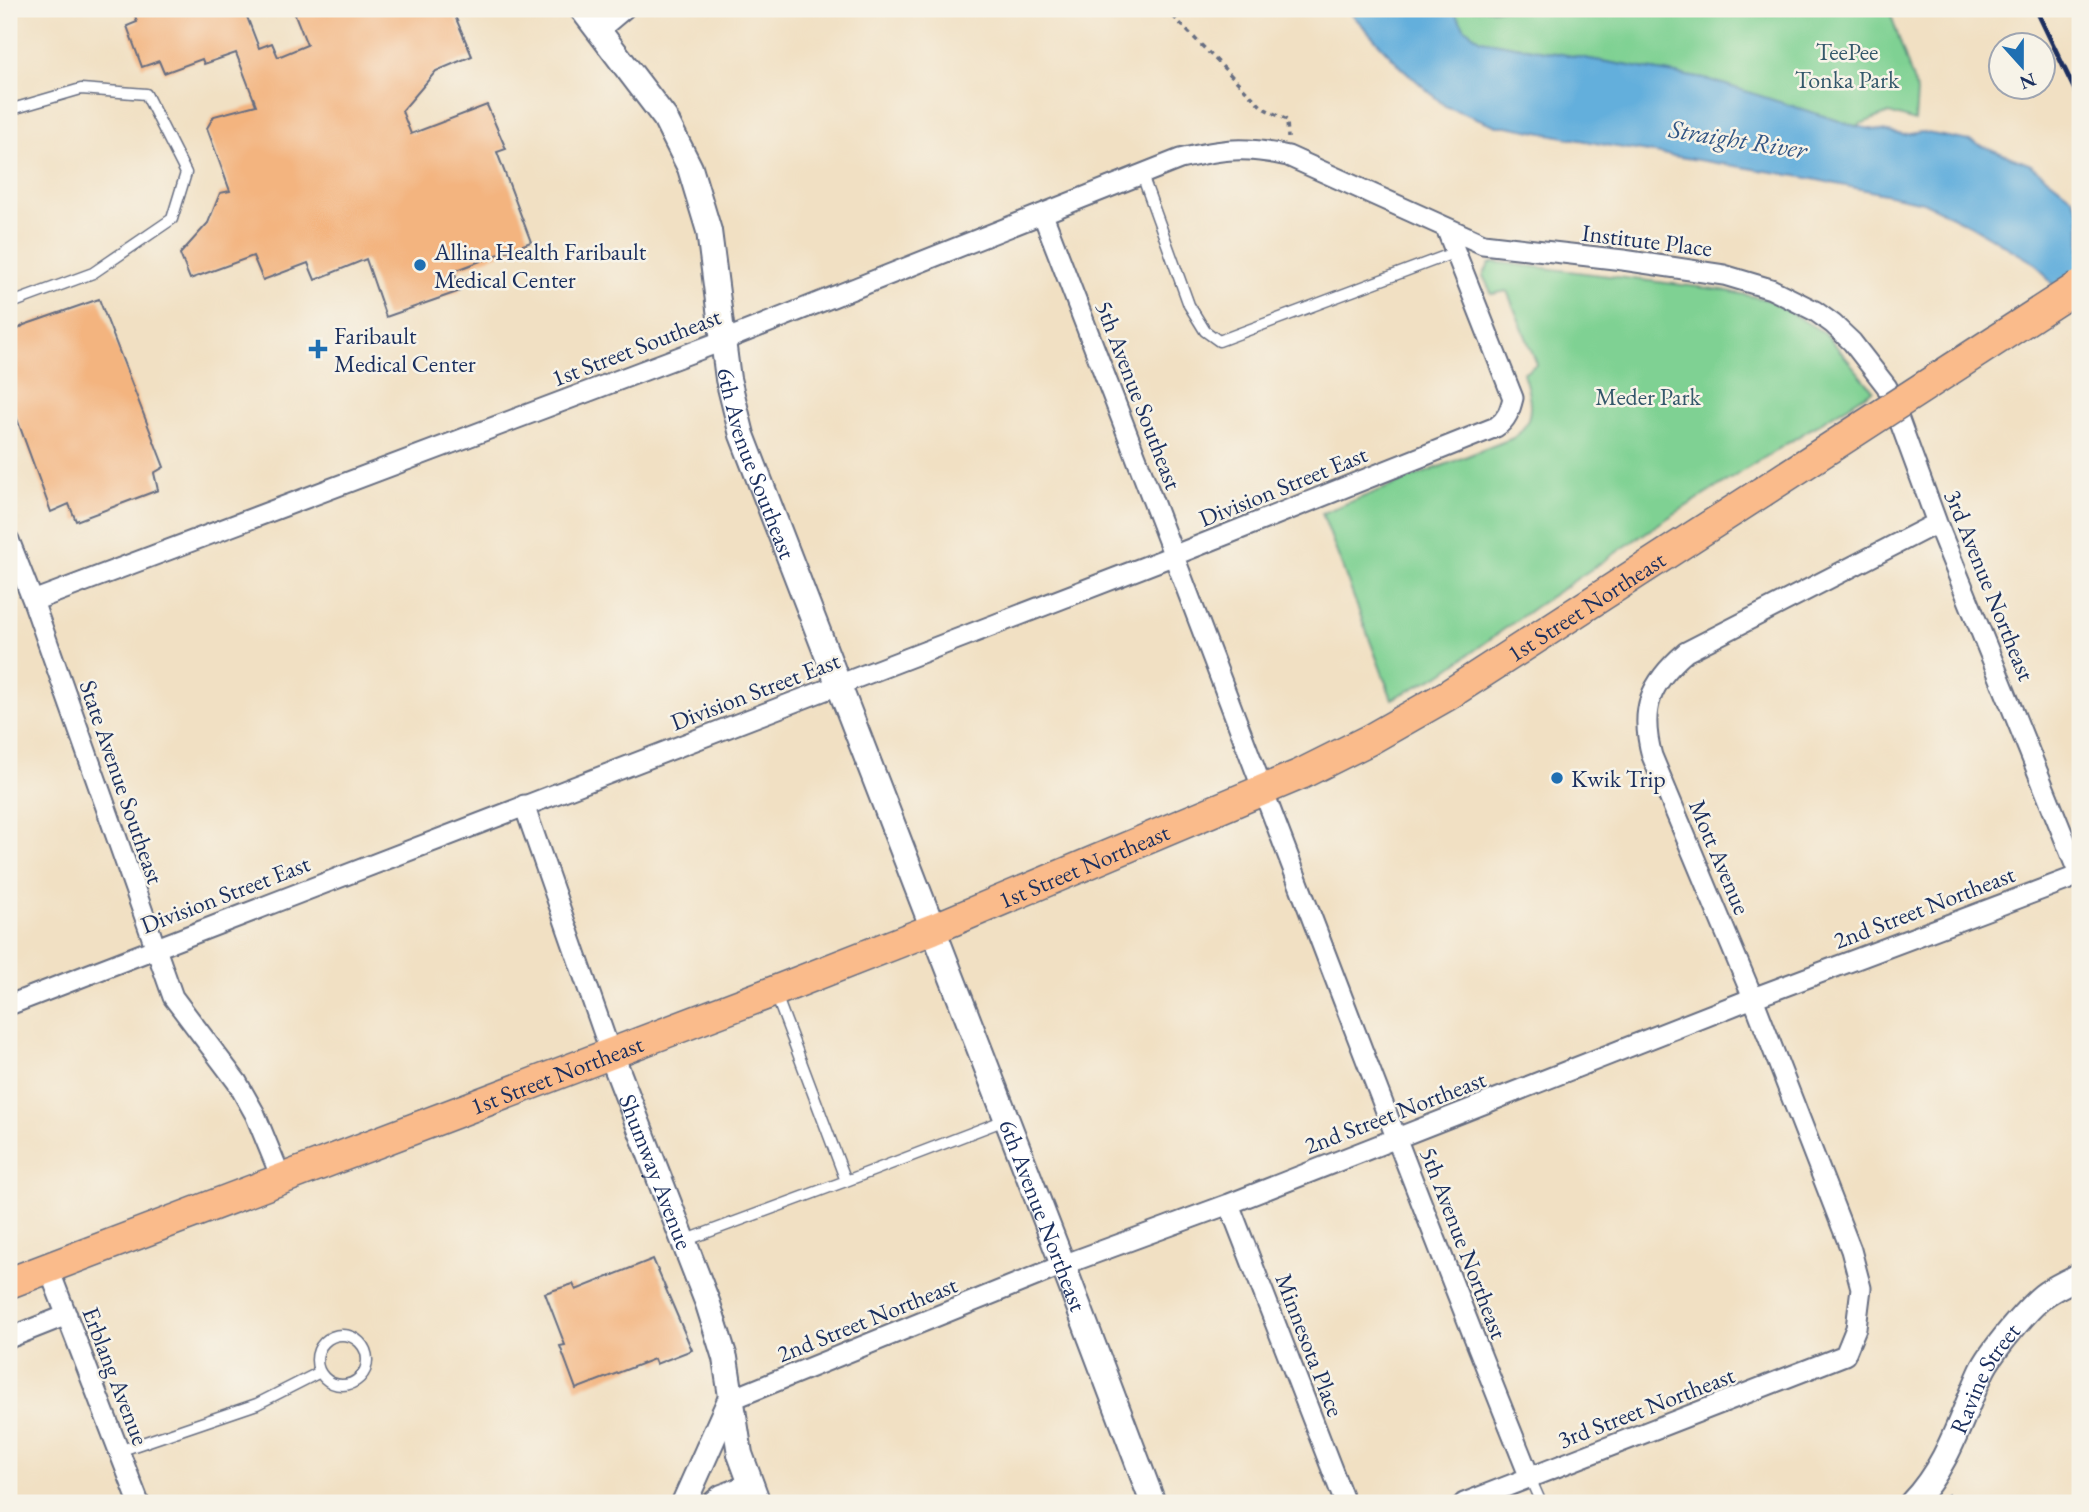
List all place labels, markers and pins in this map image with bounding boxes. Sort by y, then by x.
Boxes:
place label: Allina Health Faribault Medical Center [433,236,647,295]
marker: Allina Health Faribault Medical Center [412,257,428,273]
place label: Faribault Medical Center [334,320,476,379]
marker: Faribault Medical Center [308,339,328,359]
place label: Kwik Trip [1571,763,1666,794]
marker: Kwik Trip [1549,770,1565,786]

